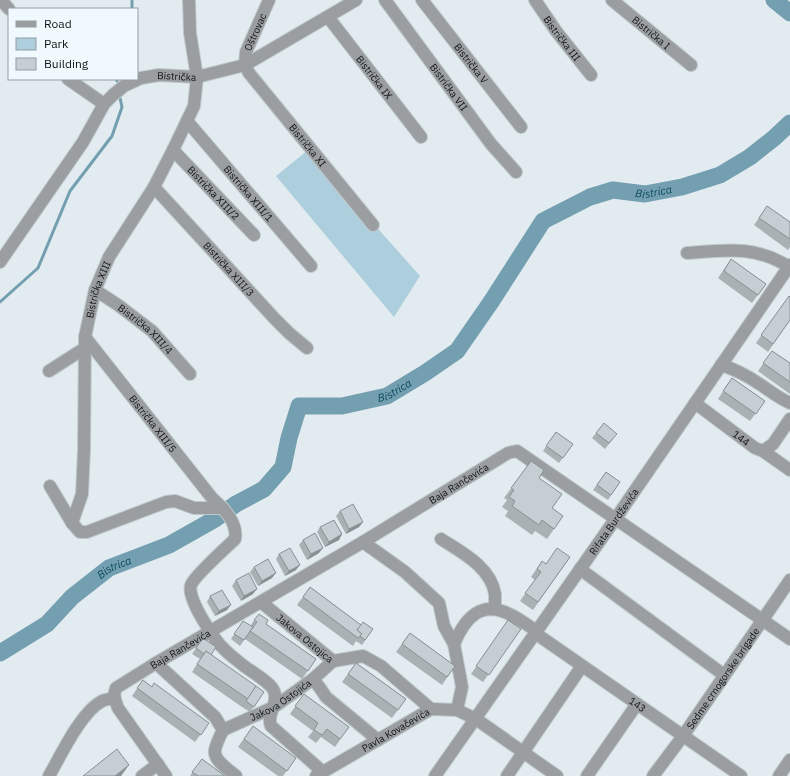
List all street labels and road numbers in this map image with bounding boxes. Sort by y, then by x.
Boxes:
street label: Oštrovac [241,11,269,53]
street label: Bistrička III [541,13,584,63]
street label: Bistrička I [630,13,673,52]
street label: Bistrička V [451,40,491,86]
street label: Bistrička IX [354,53,396,101]
street label: Bistrička VII [427,61,471,113]
street label: Bistrička [157,68,197,83]
street label: Bistrička XI [286,121,329,169]
street label: Bistrička XIII/2 [185,163,242,222]
street label: Bistrička XIII/1 [221,163,276,224]
street label: Bistrička XIII/3 [201,239,257,299]
street label: Bistrička XIII [83,259,113,319]
street label: Bistrička XIII/4 [115,301,176,357]
street label: Bistrička XIII/5 [127,392,180,455]
street label: 144 [730,427,753,448]
street label: Baja Rančevića [426,460,491,507]
street label: Rifata Burdževića [586,485,642,557]
street label: Jakova Ostojica [274,611,337,666]
street label: Sedme crnogorske brigade [683,625,762,731]
street label: Baja Rančevića [148,626,213,672]
street label: Jakova Ostojića [248,676,314,724]
street label: 143 [627,694,649,715]
street label: Pavla Kovačevića [359,704,432,755]

